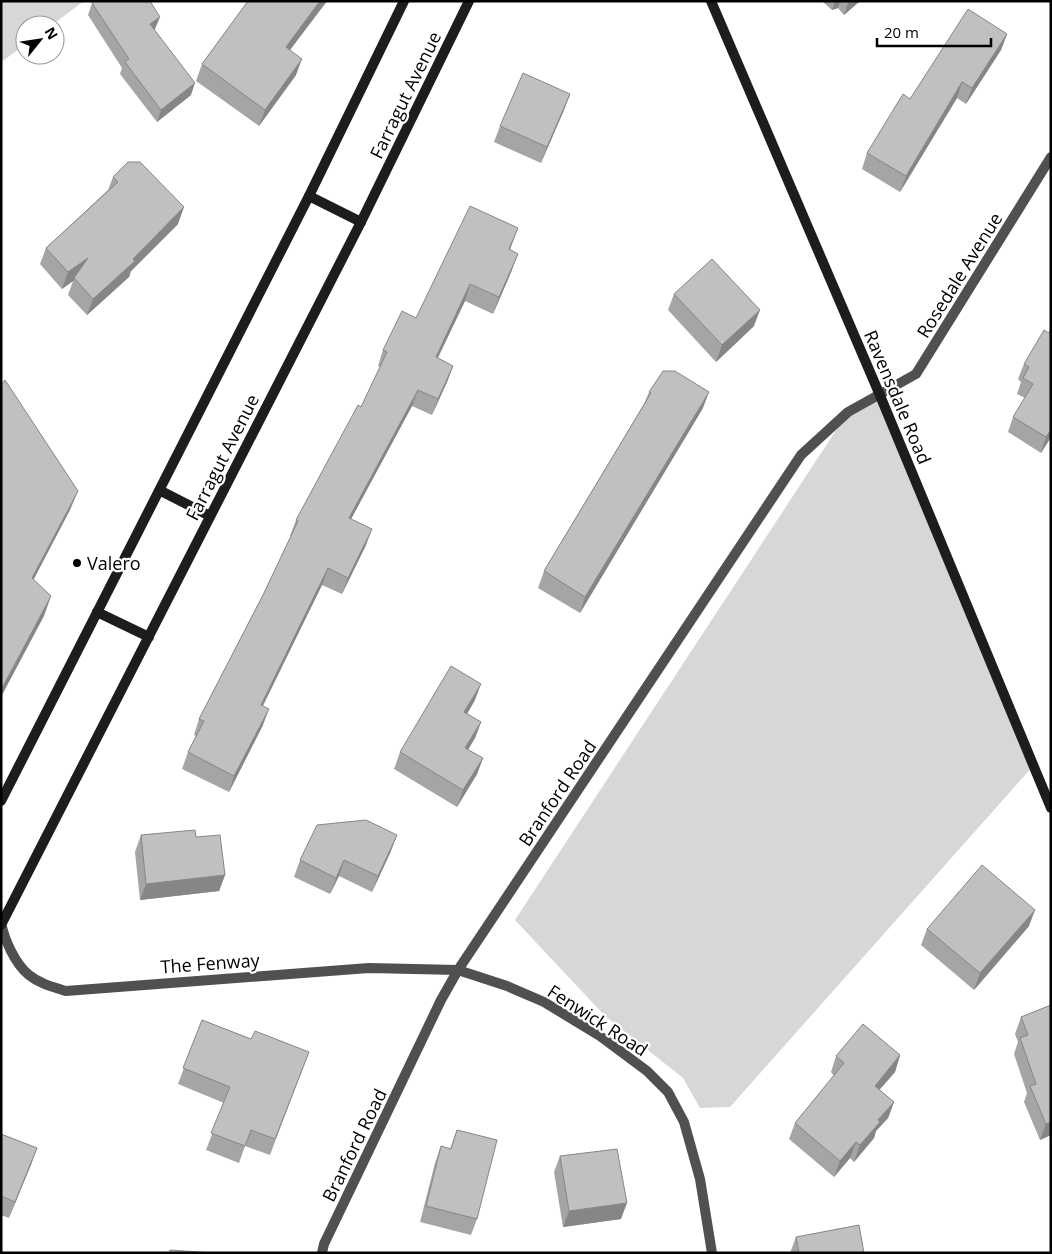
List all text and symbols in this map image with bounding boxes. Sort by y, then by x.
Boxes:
north arrow [15,15,65,65]
scale bar [877,15,991,47]
text: 20 m [884,22,919,42]
text: N [41,24,63,43]
street label: Farragut Avenue [364,27,446,163]
street label: Rosedale Avenue [911,208,1007,342]
street label: Ravensdale Road [859,326,937,468]
street label: Farragut Avenue [180,390,264,524]
place label: Valero [87,551,141,575]
marker: Valero [71,557,83,569]
street label: Branford Road [513,735,601,851]
street label: The Fenway [160,948,261,978]
street label: Fenwick Road [543,979,653,1061]
street label: Branford Road [316,1085,392,1205]

